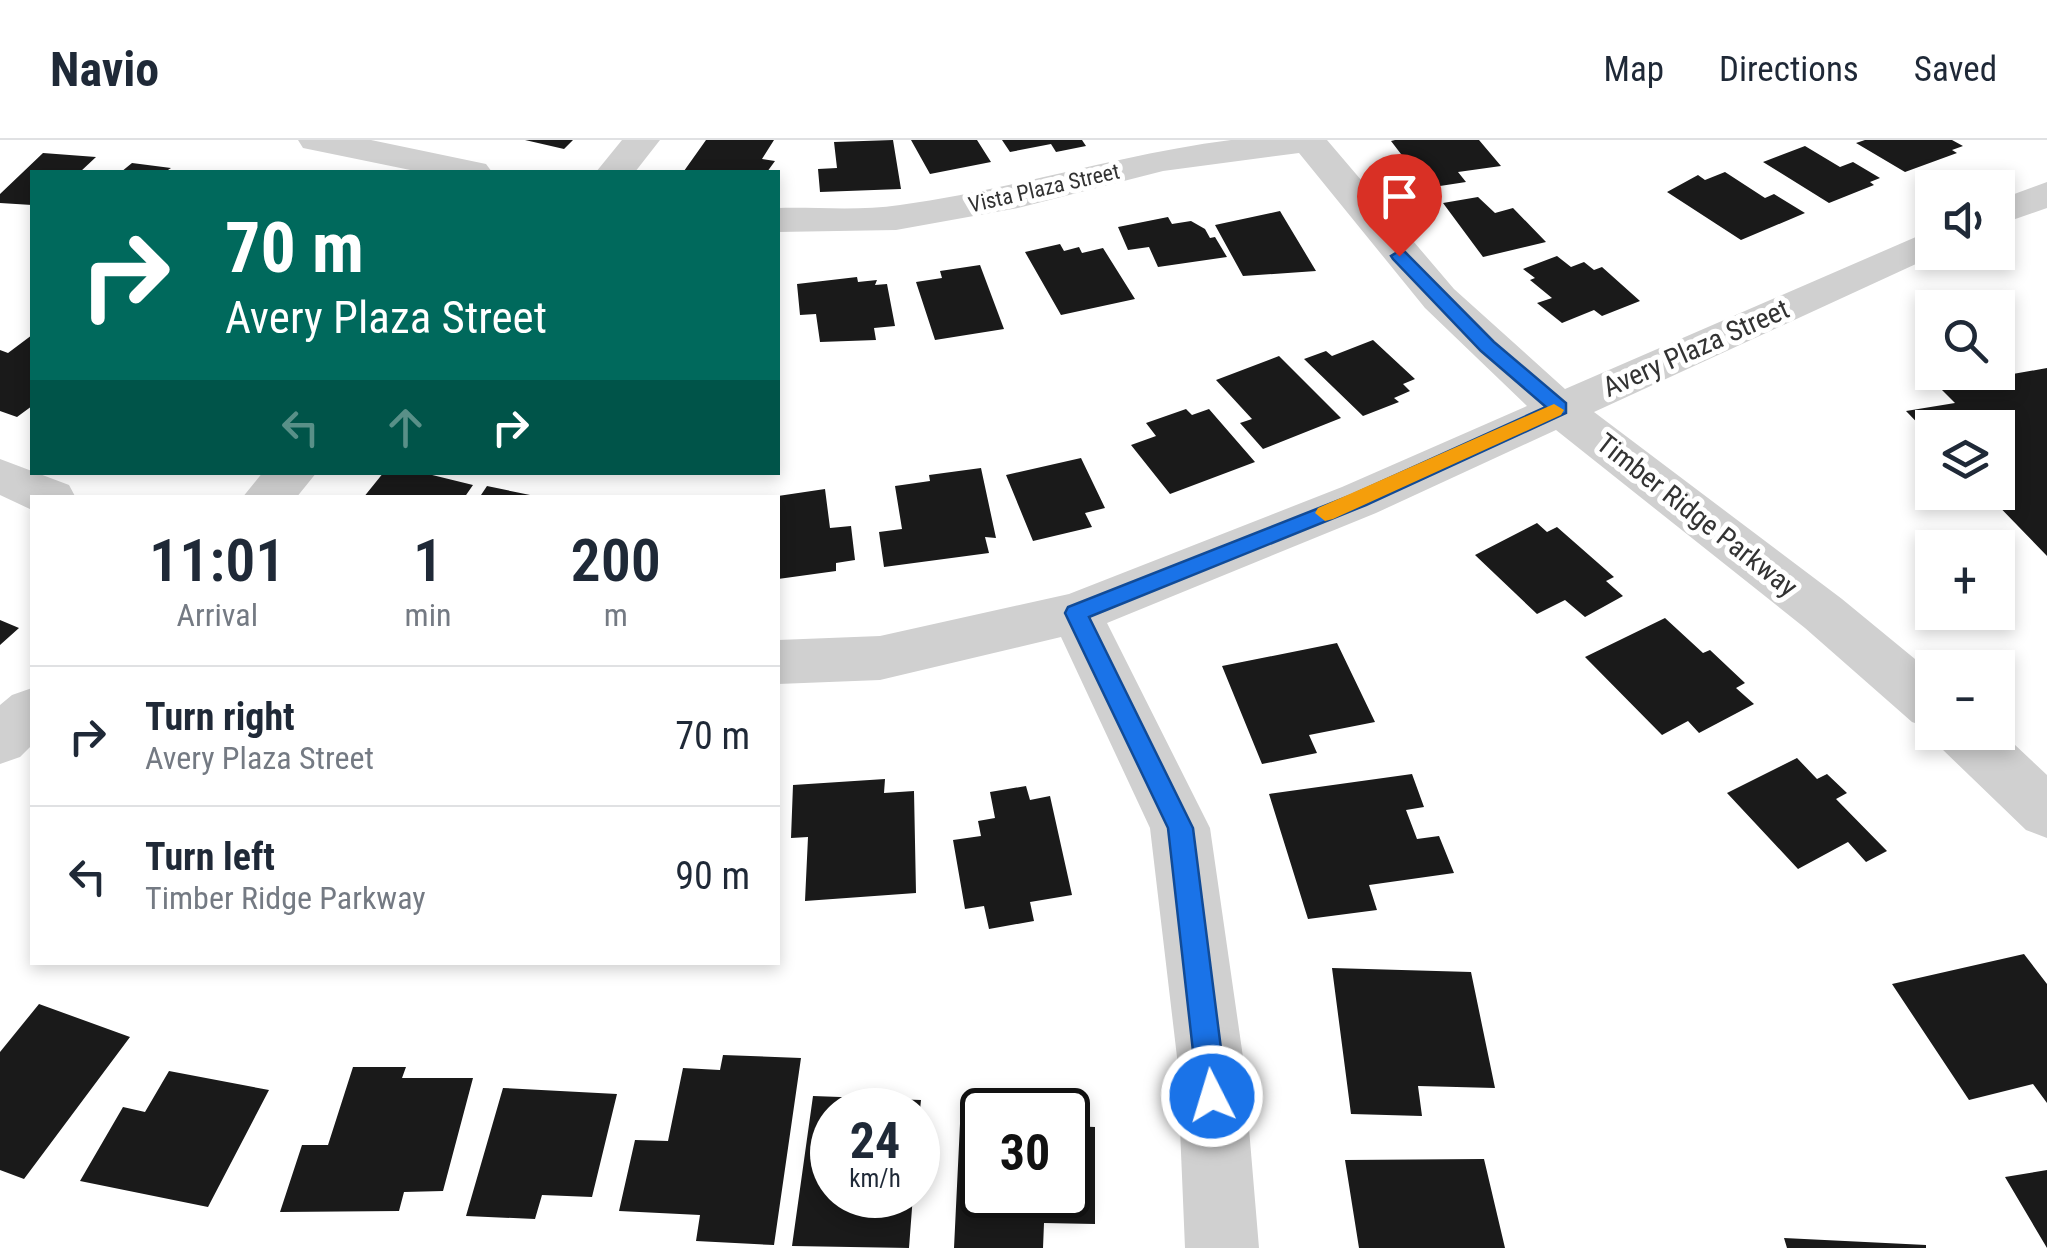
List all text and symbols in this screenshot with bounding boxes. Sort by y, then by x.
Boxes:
text: Navio [50,41,159,98]
text: Map [1604,49,1664,90]
text: Directions [1719,49,1859,90]
text: Saved [1914,49,1997,90]
pin [1357,154,1442,257]
street label: Vista Plaza Street [966,158,1122,218]
icon: arrive [1372,169,1427,224]
map controls [1915,170,2015,750]
button: sound [1915,170,2015,270]
text: 70 m [225,207,364,289]
icon: right [60,210,190,340]
button: search [1915,290,2015,390]
text: Avery Plaza Street [225,291,547,344]
street label: Avery Plaza Street [1598,292,1794,404]
icon: left [273,400,328,455]
icon: ahead [378,400,433,455]
icon: right [483,400,538,455]
button: layers [1915,410,2015,510]
street label: Timber Ridge Parkway [1590,426,1804,604]
text: 11:01 [149,525,286,596]
text: 1 [413,525,443,596]
text: 200 [570,525,661,596]
button: + [1915,530,2015,630]
text: Arrival [177,596,258,634]
text: min [405,596,451,634]
text: m [604,596,628,634]
button: − [1915,650,2015,750]
text: Turn right [145,695,295,739]
icon: right [60,709,115,764]
text: 70 m [675,714,750,758]
text: Avery Plaza Street [145,739,374,777]
text: Turn left [145,835,275,879]
icon: left [60,849,115,904]
text: 90 m [675,854,750,898]
text: Timber Ridge Parkway [145,879,426,917]
position arrow [1160,1044,1264,1148]
speed limit sign: 30 [960,1088,1090,1218]
text: 24 [850,1112,900,1170]
text: km/h [849,1164,901,1193]

